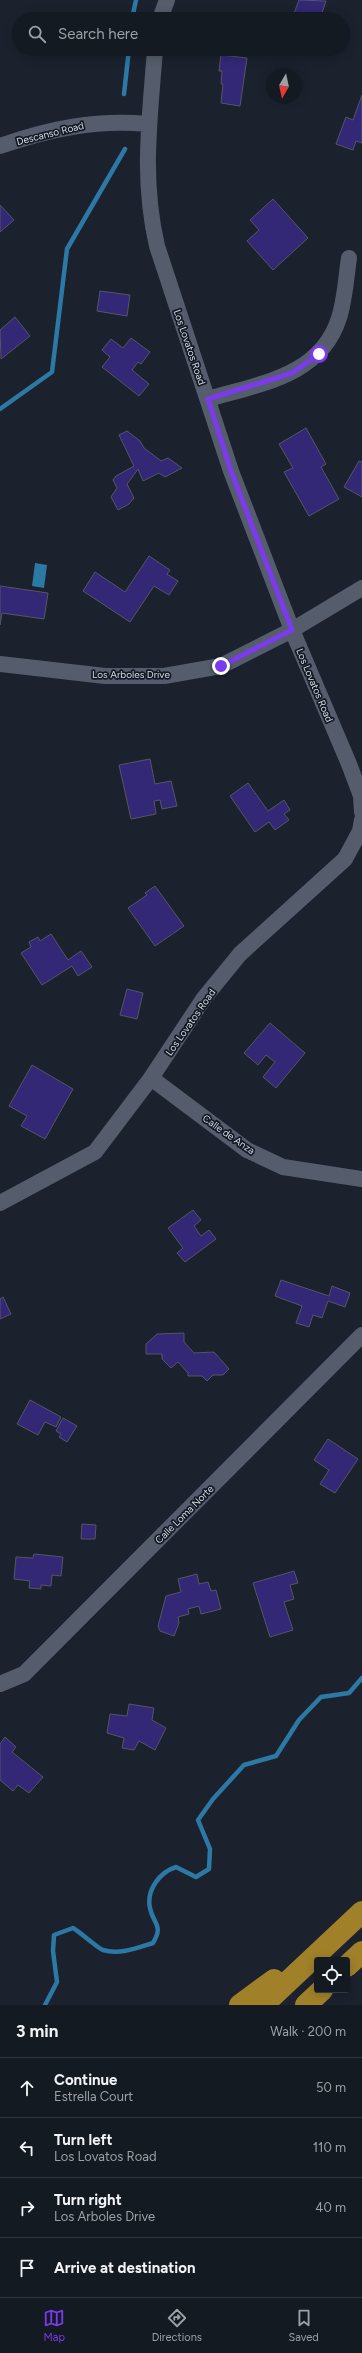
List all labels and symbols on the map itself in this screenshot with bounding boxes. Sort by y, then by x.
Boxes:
north arrow [266,68,302,104]
street label: Descanso Road [15,119,85,148]
street label: Los Lovatos Road [171,308,209,387]
route start [310,345,328,363]
street label: Los Lovatos Road [293,646,336,724]
route end [212,657,230,675]
street label: Los Arboles Drive [92,668,170,681]
street label: Los Lovatos Road [162,986,218,1058]
street label: Calle de Anza [200,1112,257,1157]
street label: Calle Loma Norte [152,1482,217,1546]

